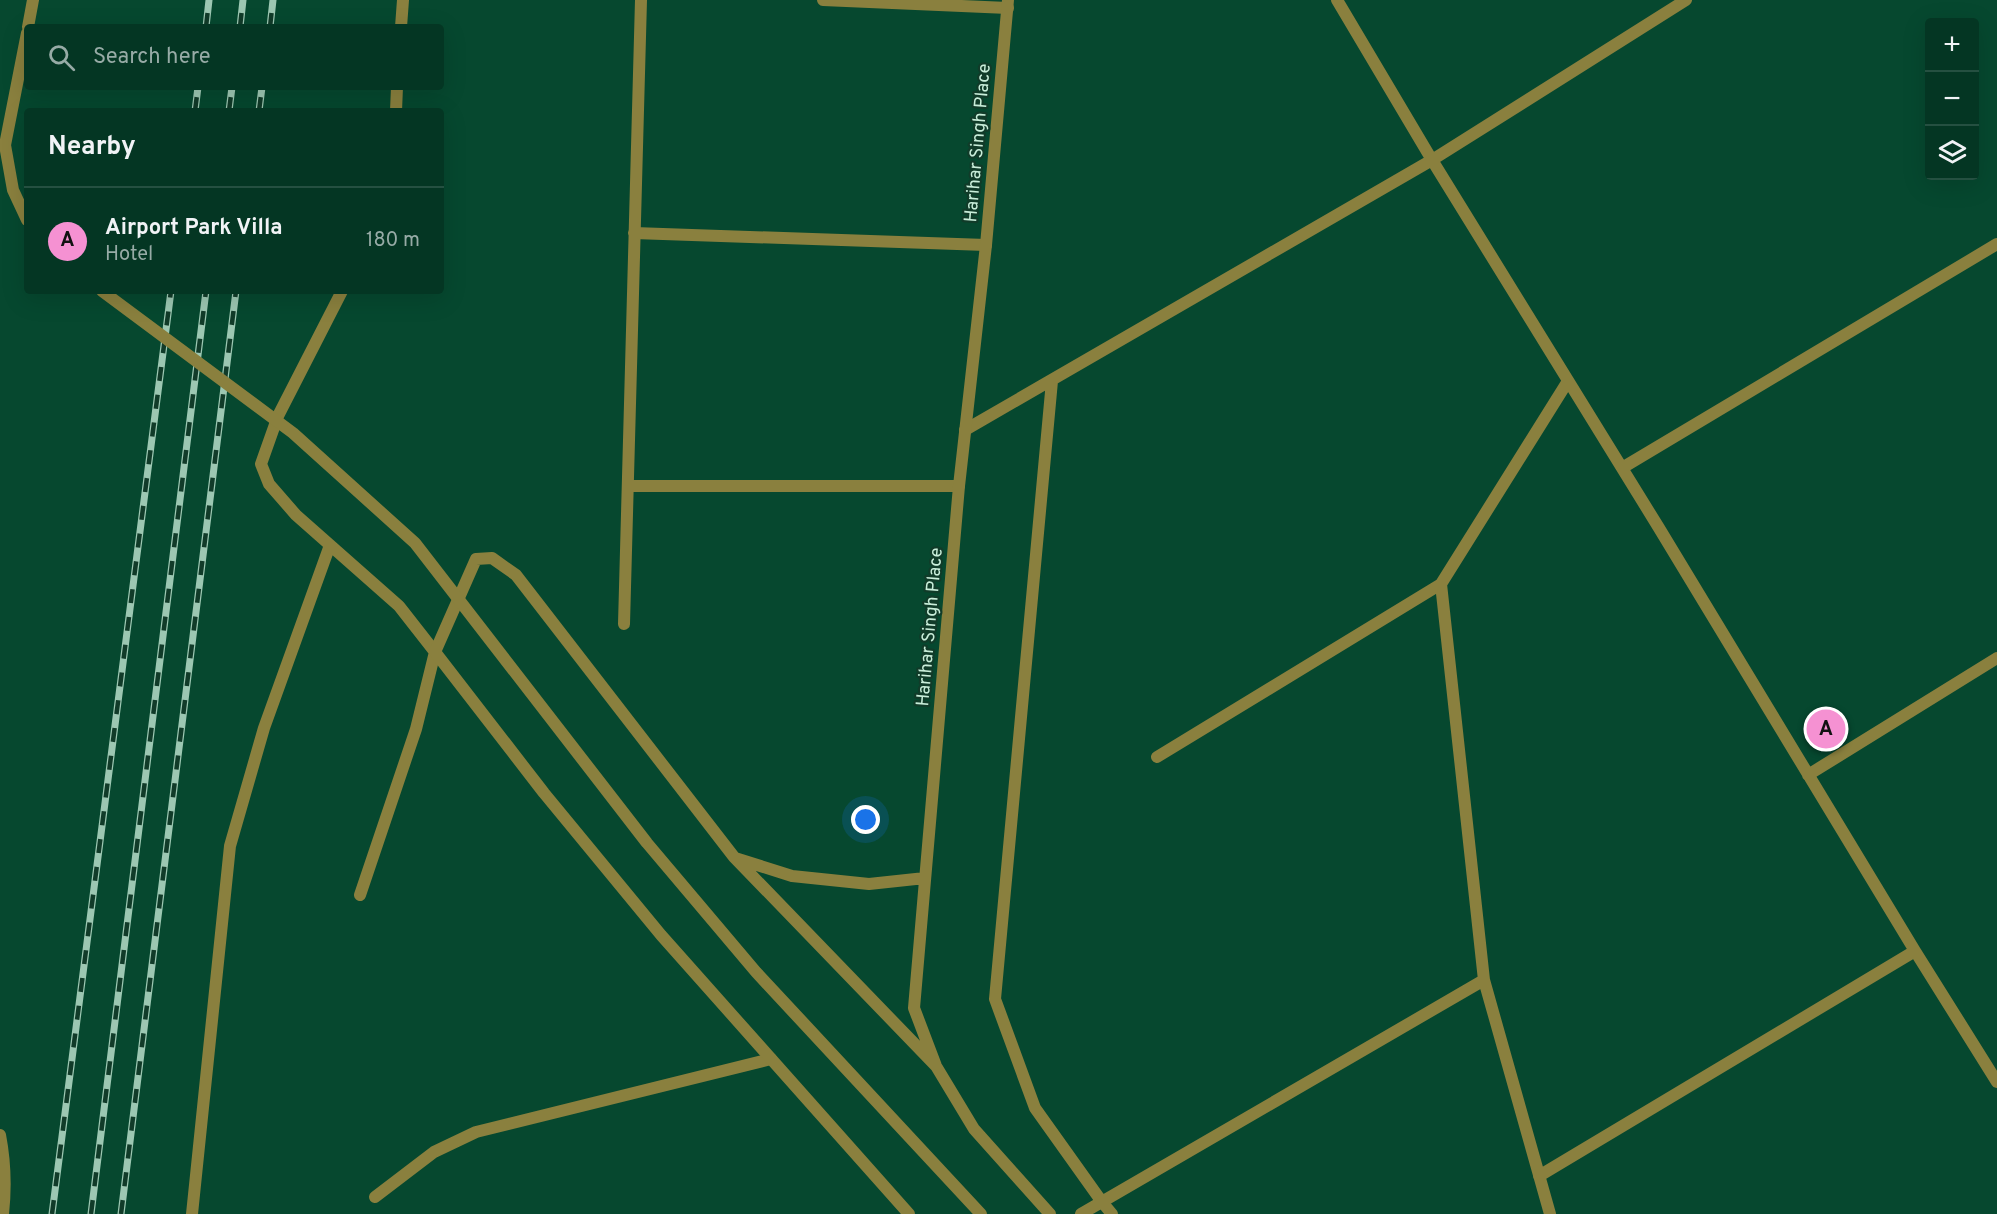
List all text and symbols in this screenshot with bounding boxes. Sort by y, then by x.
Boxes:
map controls [1925,18,1979,180]
button: + [1925,18,1979,72]
search box [24,24,444,90]
icon: search [45,41,78,74]
text: Search here [93,44,211,71]
street label: Harihar Singh Place [960,63,997,223]
button: − [1925,72,1979,126]
button: layers [1925,126,1979,180]
text: Nearby [48,131,136,164]
text: Airport Park Villa [105,215,283,242]
text: A [60,228,75,254]
text: 180 m [366,228,420,254]
text: Hotel [105,242,153,268]
street label: Harihar Singh Place [912,547,949,707]
pin: A [1806,706,1846,752]
your location [851,805,880,834]

